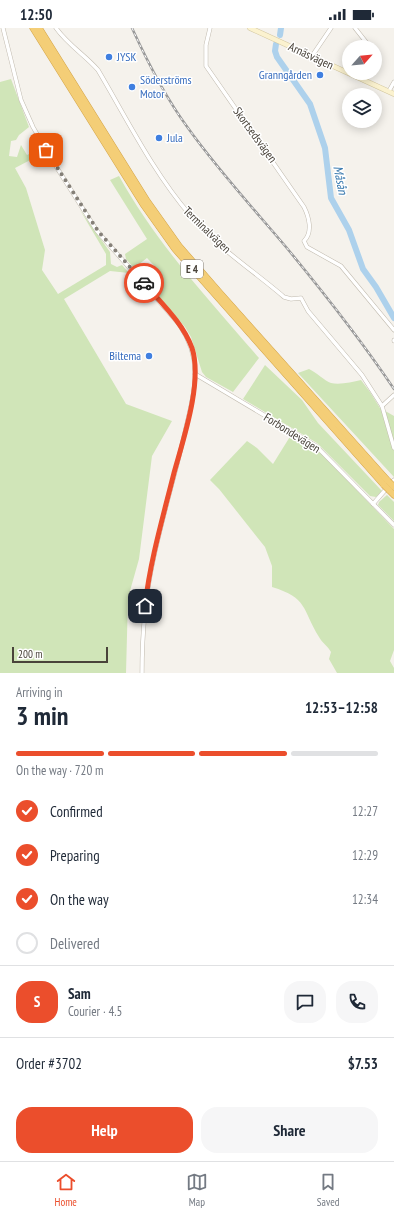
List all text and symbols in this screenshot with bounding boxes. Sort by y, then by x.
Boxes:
text: 12:50 [20,5,52,24]
street label: Arnäsvägen [286,39,336,72]
north arrow [342,40,382,80]
map controls [342,40,382,128]
place label: JYSK [116,49,136,64]
marker: JYSK [104,52,114,62]
place label: Granngården [259,67,312,82]
marker: Granngården [315,70,325,80]
place label: Söderströms Motor [140,72,191,101]
marker: Söderströms Motor [127,82,137,92]
button: layers [342,88,382,128]
street label: Skortsedsvägen [230,104,281,165]
place label: Jula [166,130,183,145]
pin [29,133,63,167]
marker: Jula [154,133,164,143]
icon: bag [35,139,57,161]
water label: Måsån [329,164,352,197]
street label: Terminalvägen [180,203,234,256]
road number: E 4 [181,260,203,278]
courier [124,263,164,303]
icon: car [133,272,155,294]
place label: Biltema [109,348,141,363]
marker: Biltema [144,351,154,361]
street label: Forbondevägen [261,409,323,456]
pin [128,589,162,623]
icon: home [134,595,156,617]
scale bar [12,645,108,664]
text: 200 m [18,647,42,661]
text: Arriving in [16,684,63,701]
text: 12:53–12:58 [305,698,378,717]
text: 3 min [16,699,69,732]
text: On the way · 720 m [16,762,103,779]
icon: check [16,800,38,822]
text: Confirmed [50,802,103,821]
text: 12:27 [352,803,378,820]
icon: check [16,844,38,866]
text: Preparing [50,846,100,865]
text: 12:29 [352,847,378,864]
icon: check [16,888,38,910]
text: On the way [50,890,109,909]
text: 12:34 [352,891,378,908]
text: Delivered [50,934,100,953]
button: chat [284,981,326,1023]
button: phone [336,981,378,1023]
text: Sam [68,984,91,1003]
text: S [34,992,40,1011]
text: Courier · 4.5 [68,1003,122,1020]
text: Order #3702 [16,1054,82,1073]
text: $7.53 [348,1054,378,1073]
button: Help [16,1107,193,1153]
button: Share [201,1107,378,1153]
tab: Home [54,1171,77,1209]
tab: Map [186,1171,208,1209]
tab: Saved [317,1171,340,1209]

